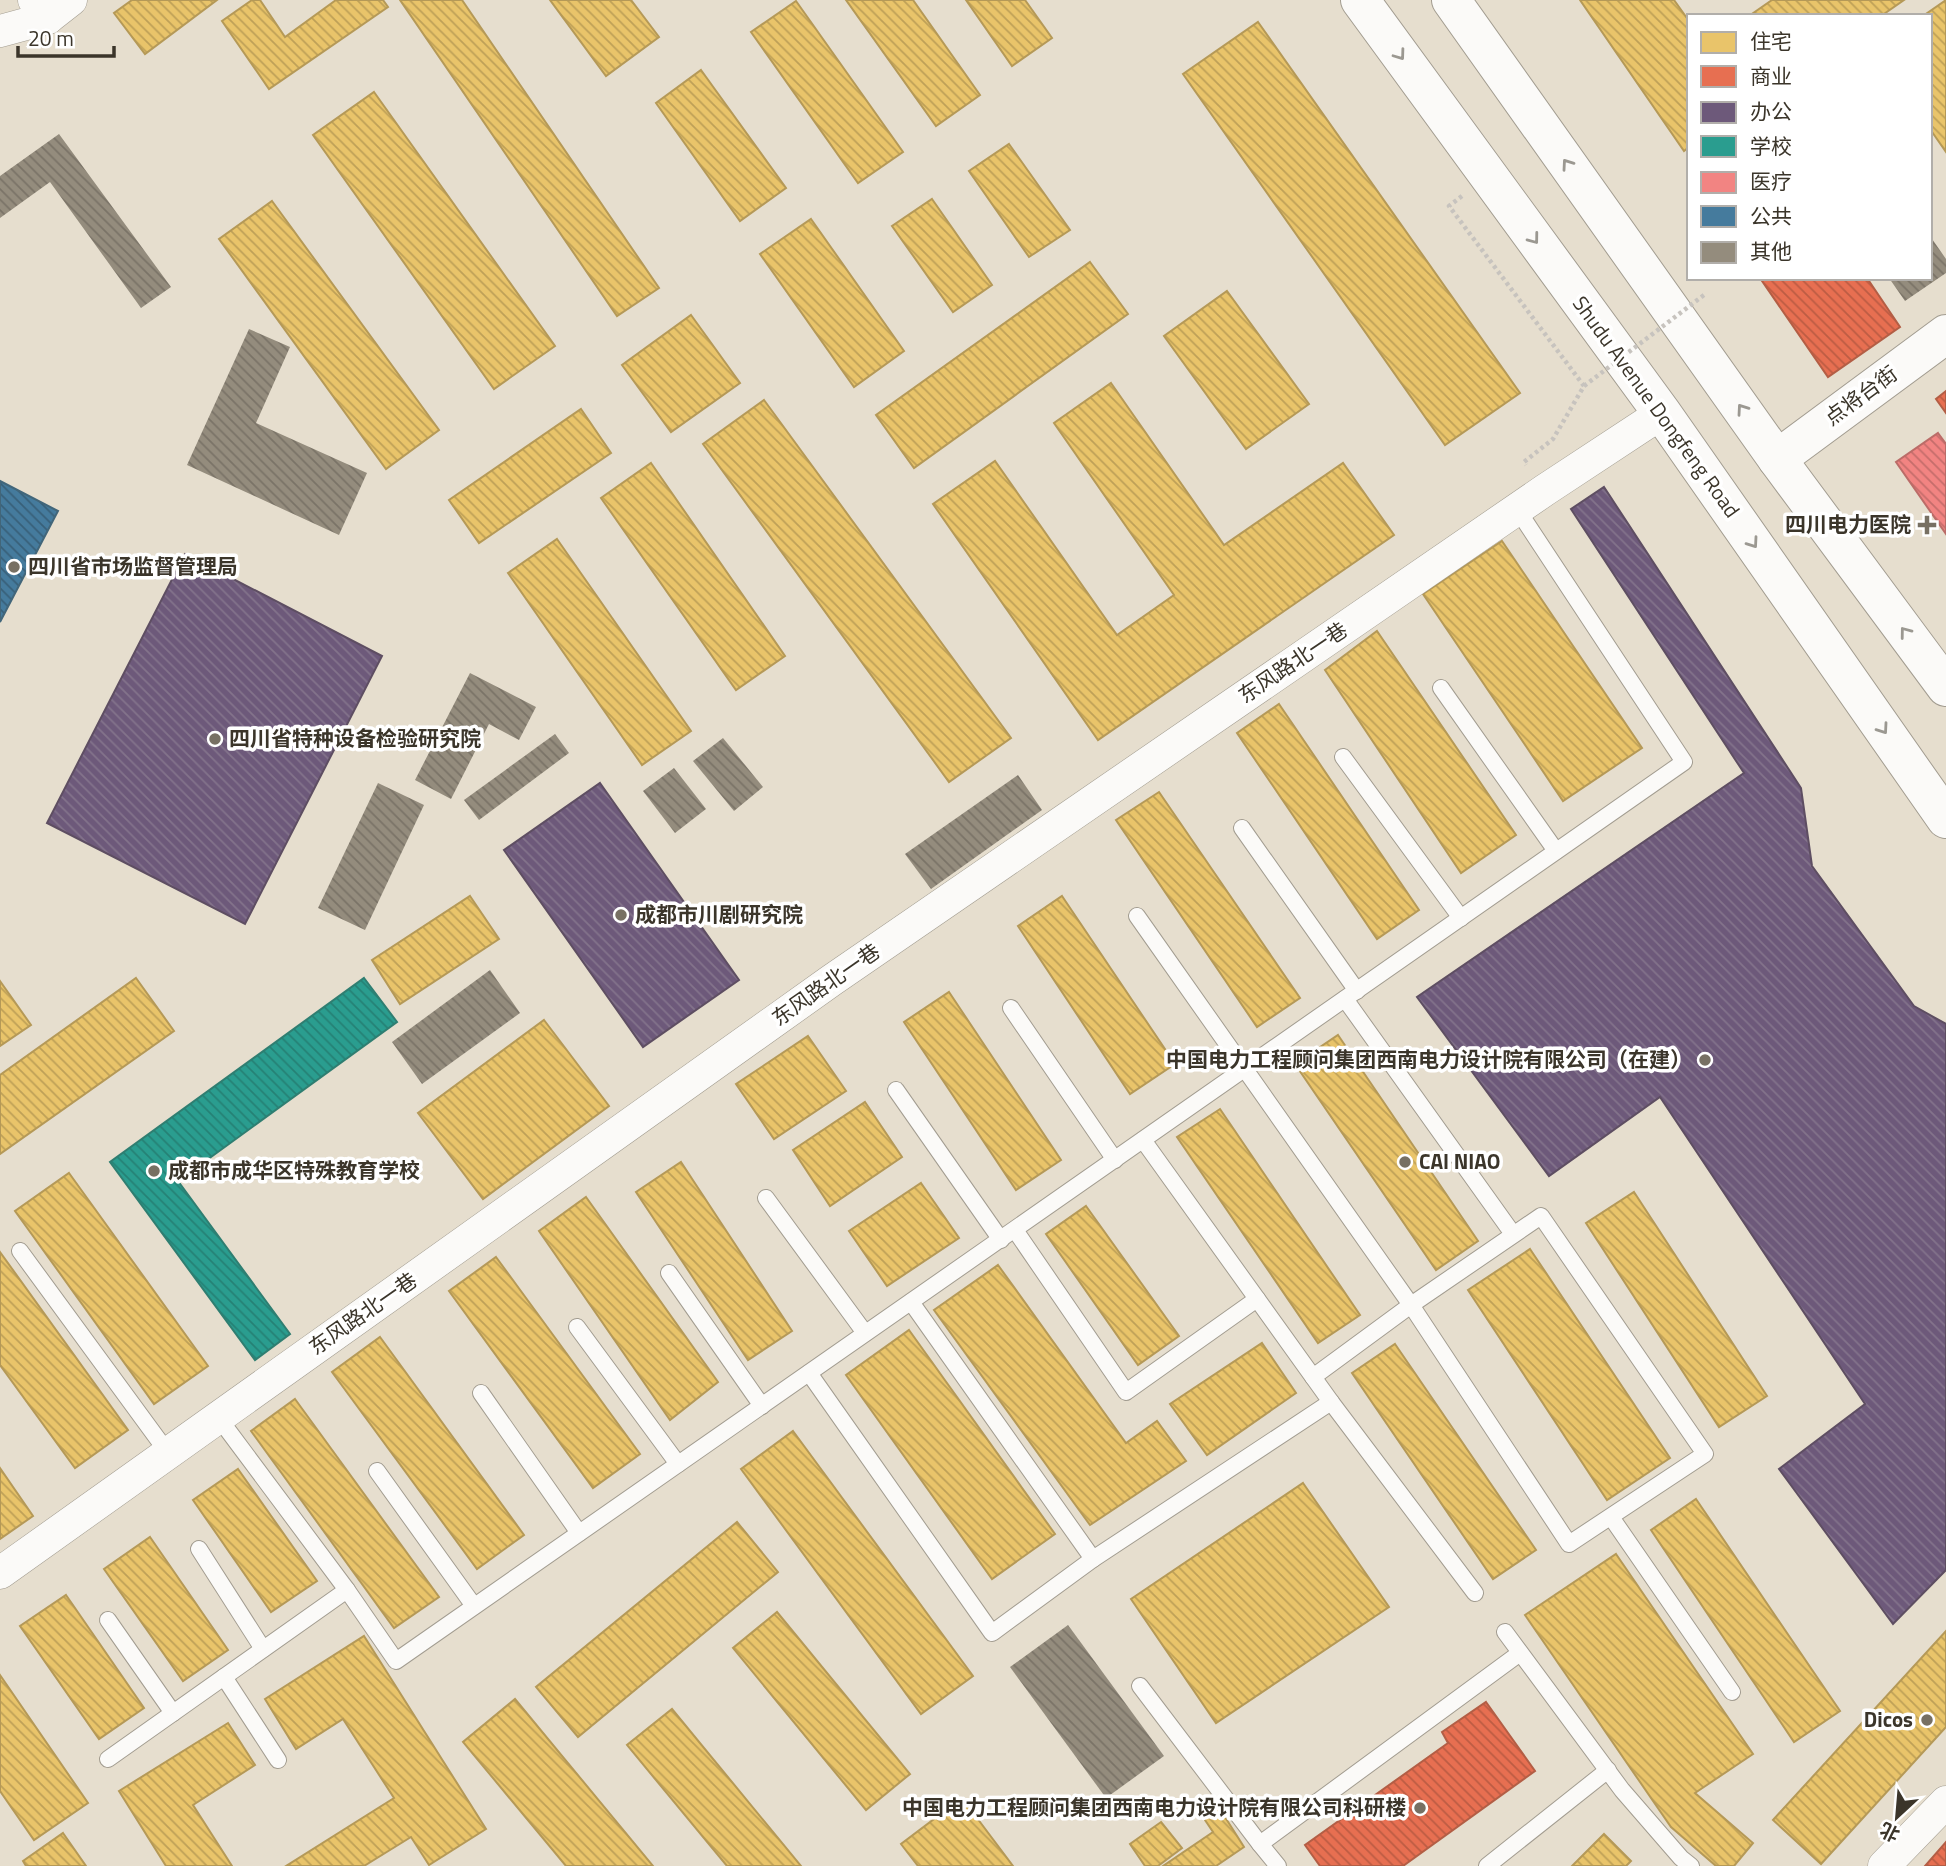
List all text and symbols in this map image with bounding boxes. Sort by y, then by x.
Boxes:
scale bar [18,14,114,58]
legend [1687,14,1932,280]
text: 20 m [28,22,74,54]
text: 住宅 [1750,25,1792,57]
one-way arrow [1392,47,1404,60]
text: 商业 [1750,60,1792,92]
text: 办公 [1750,95,1792,127]
text: 学校 [1750,130,1792,162]
one-way arrow [1563,159,1575,172]
text: 医疗 [1750,165,1792,197]
text: 公共 [1750,200,1792,232]
one-way arrow [1525,232,1538,244]
text: 其他 [1750,235,1792,267]
street label: Shudu Avenue Dongfeng Road [1565,289,1748,524]
street label: 点将台街 [1817,358,1904,433]
one-way arrow [1738,404,1750,417]
place label: 四川电力医院 [1785,508,1911,540]
marker: 四川电力医院 [1917,515,1937,535]
one-way arrow [1745,535,1757,548]
place label: 四川省市场监督管理局 [28,550,238,582]
marker: 四川省市场监督管理局 [6,559,22,575]
street label: 东风路北一巷 [1231,614,1354,711]
one-way arrow [1901,627,1914,640]
one-way arrow [1875,721,1887,734]
place label: 四川省特种设备检验研究院 [229,722,481,754]
marker: 四川省特种设备检验研究院 [207,731,223,747]
place label: 成都市川剧研究院 [635,898,803,930]
marker: 成都市川剧研究院 [613,907,629,923]
street label: 东风路北一巷 [765,935,886,1033]
place label: 中国电力工程顾问集团西南电力设计院有限公司（在建） [1166,1043,1691,1075]
marker: 中国电力工程顾问集团西南电力设计院有限公司（在建） [1697,1052,1713,1068]
place label: CAI NIAO [1419,1145,1500,1177]
place label: 成都市成华区特殊教育学校 [168,1154,420,1186]
marker: CAI NIAO [1397,1154,1413,1170]
marker: 成都市成华区特殊教育学校 [146,1163,162,1179]
street label: 东风路北一巷 [302,1264,423,1362]
place label: Dicos [1864,1703,1913,1735]
marker: Dicos [1919,1712,1935,1728]
north arrow [1862,1782,1932,1852]
place label: 中国电力工程顾问集团西南电力设计院有限公司科研楼 [902,1791,1406,1823]
marker: 中国电力工程顾问集团西南电力设计院有限公司科研楼 [1412,1800,1428,1816]
text: 北 [1874,1816,1904,1850]

